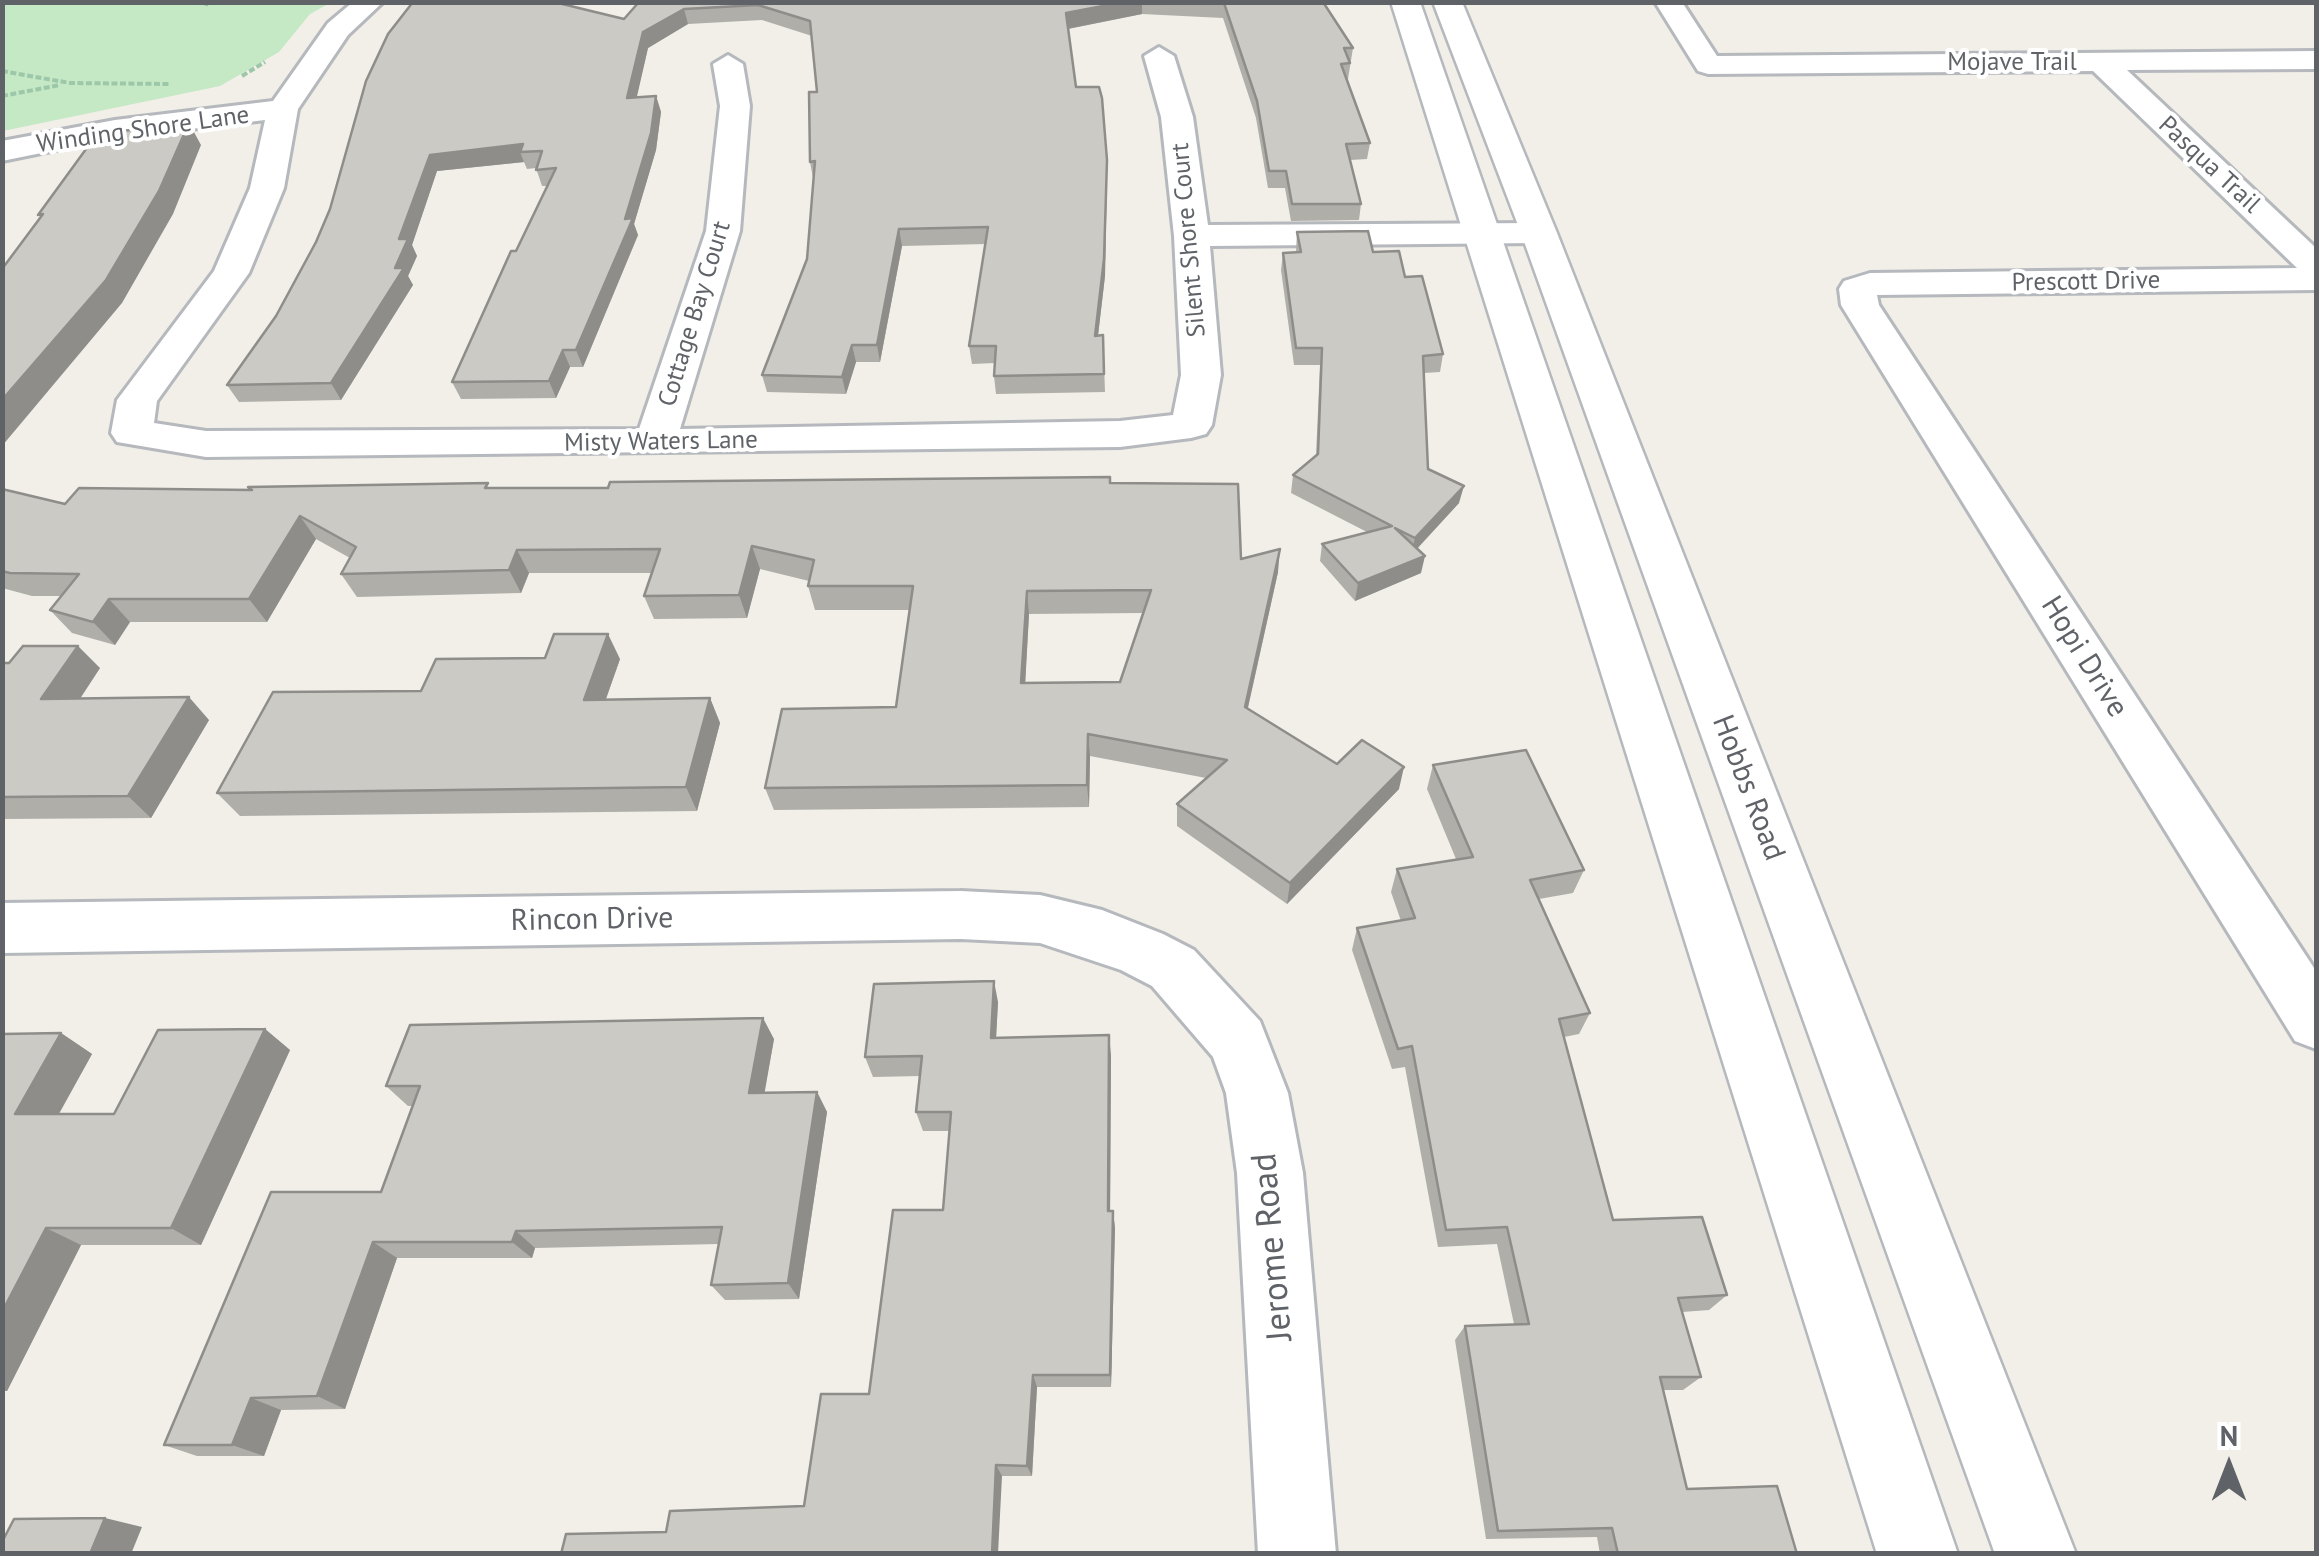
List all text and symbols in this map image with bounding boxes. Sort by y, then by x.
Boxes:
street label: Mojave Trail [1947,48,2077,78]
street label: Winding Shore Lane [35,100,251,160]
street label: Pasqua Trail [2152,110,2266,220]
street label: Silent Shore Court [1166,142,1212,338]
street label: Cottage Bay Court [653,218,737,410]
street label: Prescott Drive [2011,266,2161,298]
street label: Misty Waters Lane [564,425,758,459]
street label: Hopi Drive [2033,590,2135,724]
street label: Hobbs Road [1704,710,1792,866]
street label: Rincon Drive [510,901,674,939]
street label: Jerome Road [1244,1151,1302,1343]
north arrow [2179,1416,2279,1516]
text: N [2220,1417,2238,1454]

